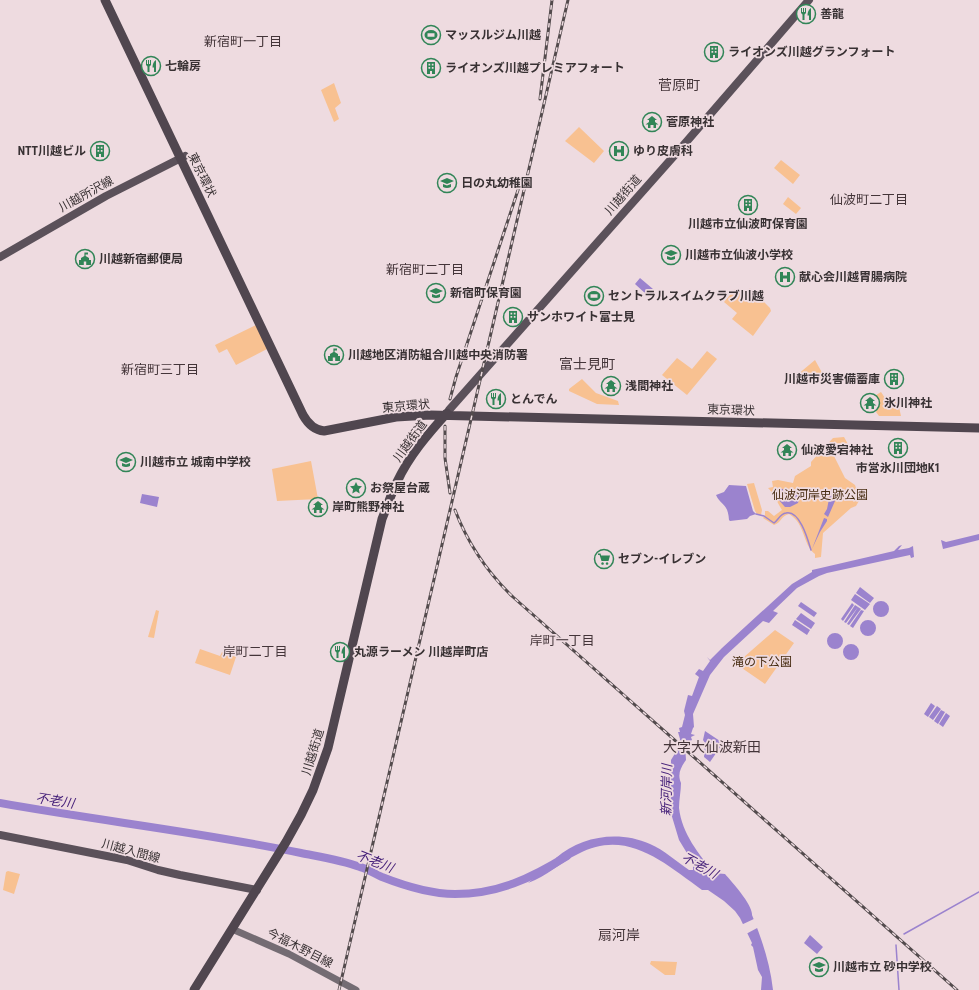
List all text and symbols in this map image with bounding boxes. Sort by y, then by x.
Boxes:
restaurant icon: 善龍 [795,3,817,25]
place label: 善龍 [820,7,844,21]
sports icon: マッスルジム川越 [420,24,442,46]
place label: マッスルジム川越 [445,28,541,42]
district label: 新宿町一丁目 [204,34,282,49]
building icon: ライオンズ川越グランフォート [703,41,725,63]
place label: ライオンズ川越グランフォート [728,45,895,59]
restaurant icon: 七輪房 [140,55,162,77]
building icon: ライオンズ川越プレミアフォート [420,57,442,79]
place label: 七輪房 [165,59,201,73]
place label: ライオンズ川越プレミアフォート [445,61,625,75]
district label: 菅原町 [658,77,700,93]
temple icon: 菅原神社 [641,111,663,133]
place label: 菅原神社 [666,115,714,129]
building icon: NTT川越ビル [89,140,111,162]
hospital icon: ゆり皮膚科 [608,140,630,162]
place label: NTT川越ビル [18,144,86,158]
place label: ゆり皮膚科 [633,144,693,158]
street label: 東京環状 [185,150,219,200]
school or university icon: 日の丸幼稚園 [436,172,458,194]
street label: 川越街道 [602,172,644,218]
street label: 川越所沢線 [56,173,116,215]
place label: 日の丸幼稚園 [461,176,533,190]
district label: 仙波町二丁目 [830,192,908,207]
building icon: 川越市立仙波町保育園 [737,194,759,216]
place label: 川越市立仙波町保育園 [688,217,808,231]
school or university icon: 川越市立仙波小学校 [660,244,682,266]
public building icon: 川越新宿郵便局 [74,248,96,270]
place label: 川越市立仙波小学校 [685,248,793,262]
place label: 川越新宿郵便局 [99,252,183,266]
district label: 新宿町二丁目 [386,262,464,277]
hospital icon: 献心会川越胃腸病院 [774,266,796,288]
place label: 献心会川越胃腸病院 [799,270,907,284]
school or university icon: 新宿町保育園 [425,282,447,304]
sports icon: セントラルスイムクラブ川越 [583,285,605,307]
place label: 新宿町保育園 [450,286,522,300]
place label: セントラルスイムクラブ川越 [608,289,764,303]
building icon: サンホワイト富士見 [502,306,524,328]
place label: サンホワイト富士見 [527,310,635,324]
public building icon: 川越地区消防組合川越中央消防署 [323,344,345,366]
place label: 川越地区消防組合川越中央消防署 [348,348,528,362]
district label: 富士見町 [559,356,615,372]
district label: 新宿町三丁目 [121,362,199,377]
building icon: 川越市災害備蓄庫 [883,368,905,390]
place label: 川越市災害備蓄庫 [784,372,880,386]
temple icon: 浅間神社 [600,375,622,397]
place label: 浅間神社 [625,379,673,393]
restaurant icon: とんでん [485,388,507,410]
place label: とんでん [510,392,557,406]
temple icon: 氷川神社 [859,392,881,414]
place label: 氷川神社 [884,396,932,410]
street label: 東京環状 [381,397,431,415]
street label: 東京環状 [707,402,755,418]
street label: 川越街道 [390,417,430,465]
building icon: 市営氷川団地K1 [887,437,909,459]
temple icon: 仙波愛宕神社 [776,439,798,461]
place label: 仙波愛宕神社 [801,443,873,457]
school or university icon: 川越市立 城南中学校 [115,451,137,473]
place label: 川越市立 城南中学校 [140,455,251,469]
place label: 市営氷川団地K1 [856,461,940,475]
place icon: お祭屋台蔵 [345,477,367,499]
place label: お祭屋台蔵 [370,481,430,495]
park label: 仙波河岸史跡公園 [772,488,868,502]
temple icon: 岸町熊野神社 [307,496,329,518]
place label: 岸町熊野神社 [332,500,404,514]
supermarket icon: セブン-イレブン [593,548,615,570]
place label: セブン-イレブン [618,552,706,566]
district label: 岸町一丁目 [529,633,595,648]
restaurant icon: 丸源ラーメン 川越岸町店 [329,641,351,663]
district label: 岸町二丁目 [222,644,288,659]
place label: 丸源ラーメン 川越岸町店 [354,645,488,659]
park label: 滝の下公園 [732,655,792,669]
street label: 川越街道 [299,727,327,777]
district label: 大字大仙波新田 [663,739,761,755]
water label: 新河岸川 [659,762,674,816]
water label: 不老川 [34,790,77,811]
street label: 川越入間線 [100,836,162,866]
water label: 不老川 [354,847,398,876]
water label: 不老川 [679,849,722,882]
street label: 今福木野目線 [265,925,335,971]
district label: 扇河岸 [598,927,640,943]
school or university icon: 川越市立 砂中学校 [808,956,830,978]
place label: 川越市立 砂中学校 [833,960,932,974]

